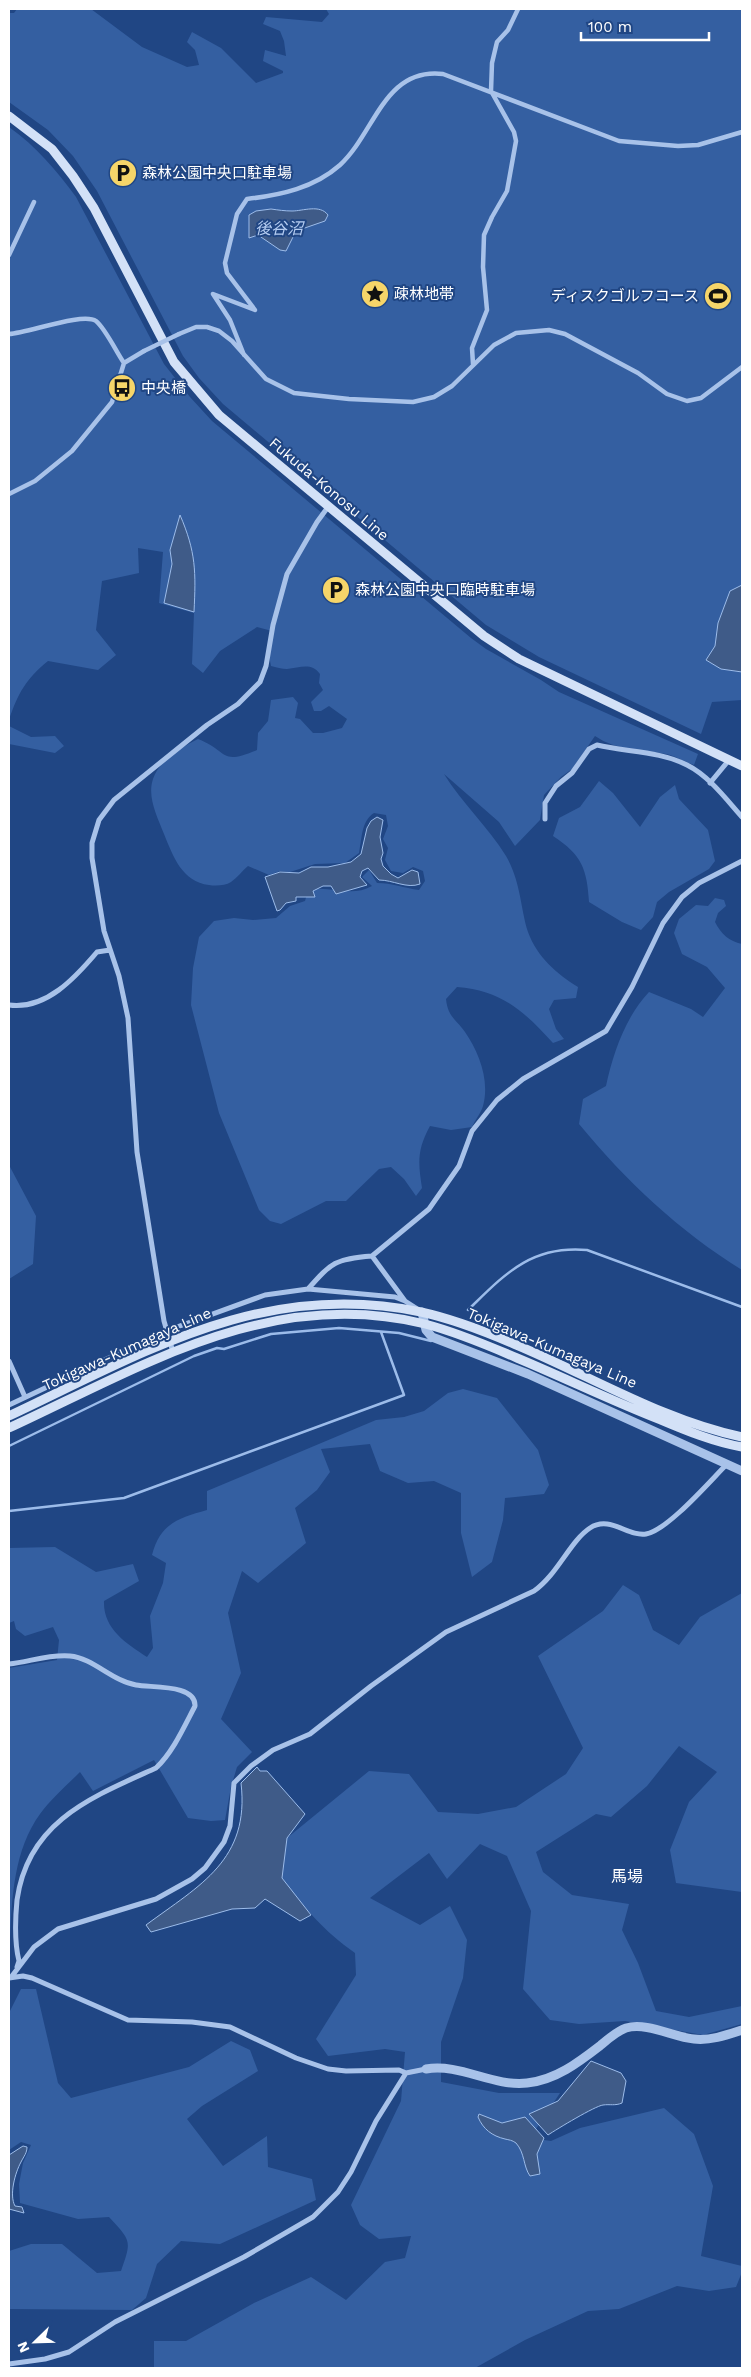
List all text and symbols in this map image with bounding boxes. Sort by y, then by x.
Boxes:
scale bar [581,10,708,42]
text: 100 m [588,18,632,36]
parking icon: 森林公園中央口駐車場 [108,158,138,188]
place label: 森林公園中央口駐車場 [142,164,292,182]
water label: 後谷沼 [255,219,305,238]
place icon: 疎林地帯 [360,279,390,309]
sports icon: ディスクゴルフコース [703,281,733,311]
place label: 疎林地帯 [394,285,454,303]
place label: ディスクゴルフコース [551,287,699,305]
bus stop icon: 中央橋 [107,373,137,403]
place label: 中央橋 [141,379,186,397]
street label: Fukuda-Konosu Line [266,434,392,544]
parking icon: 森林公園中央口臨時駐車場 [321,575,351,605]
place label: 森林公園中央口臨時駐車場 [355,581,535,599]
street label: Tokigawa-Kumagaya Line [40,1304,214,1394]
street label: Tokigawa-Kumagaya Line [464,1304,640,1392]
district label: 馬場 [611,1867,643,1886]
north arrow [10,2317,60,2367]
text: N [14,2339,32,2355]

